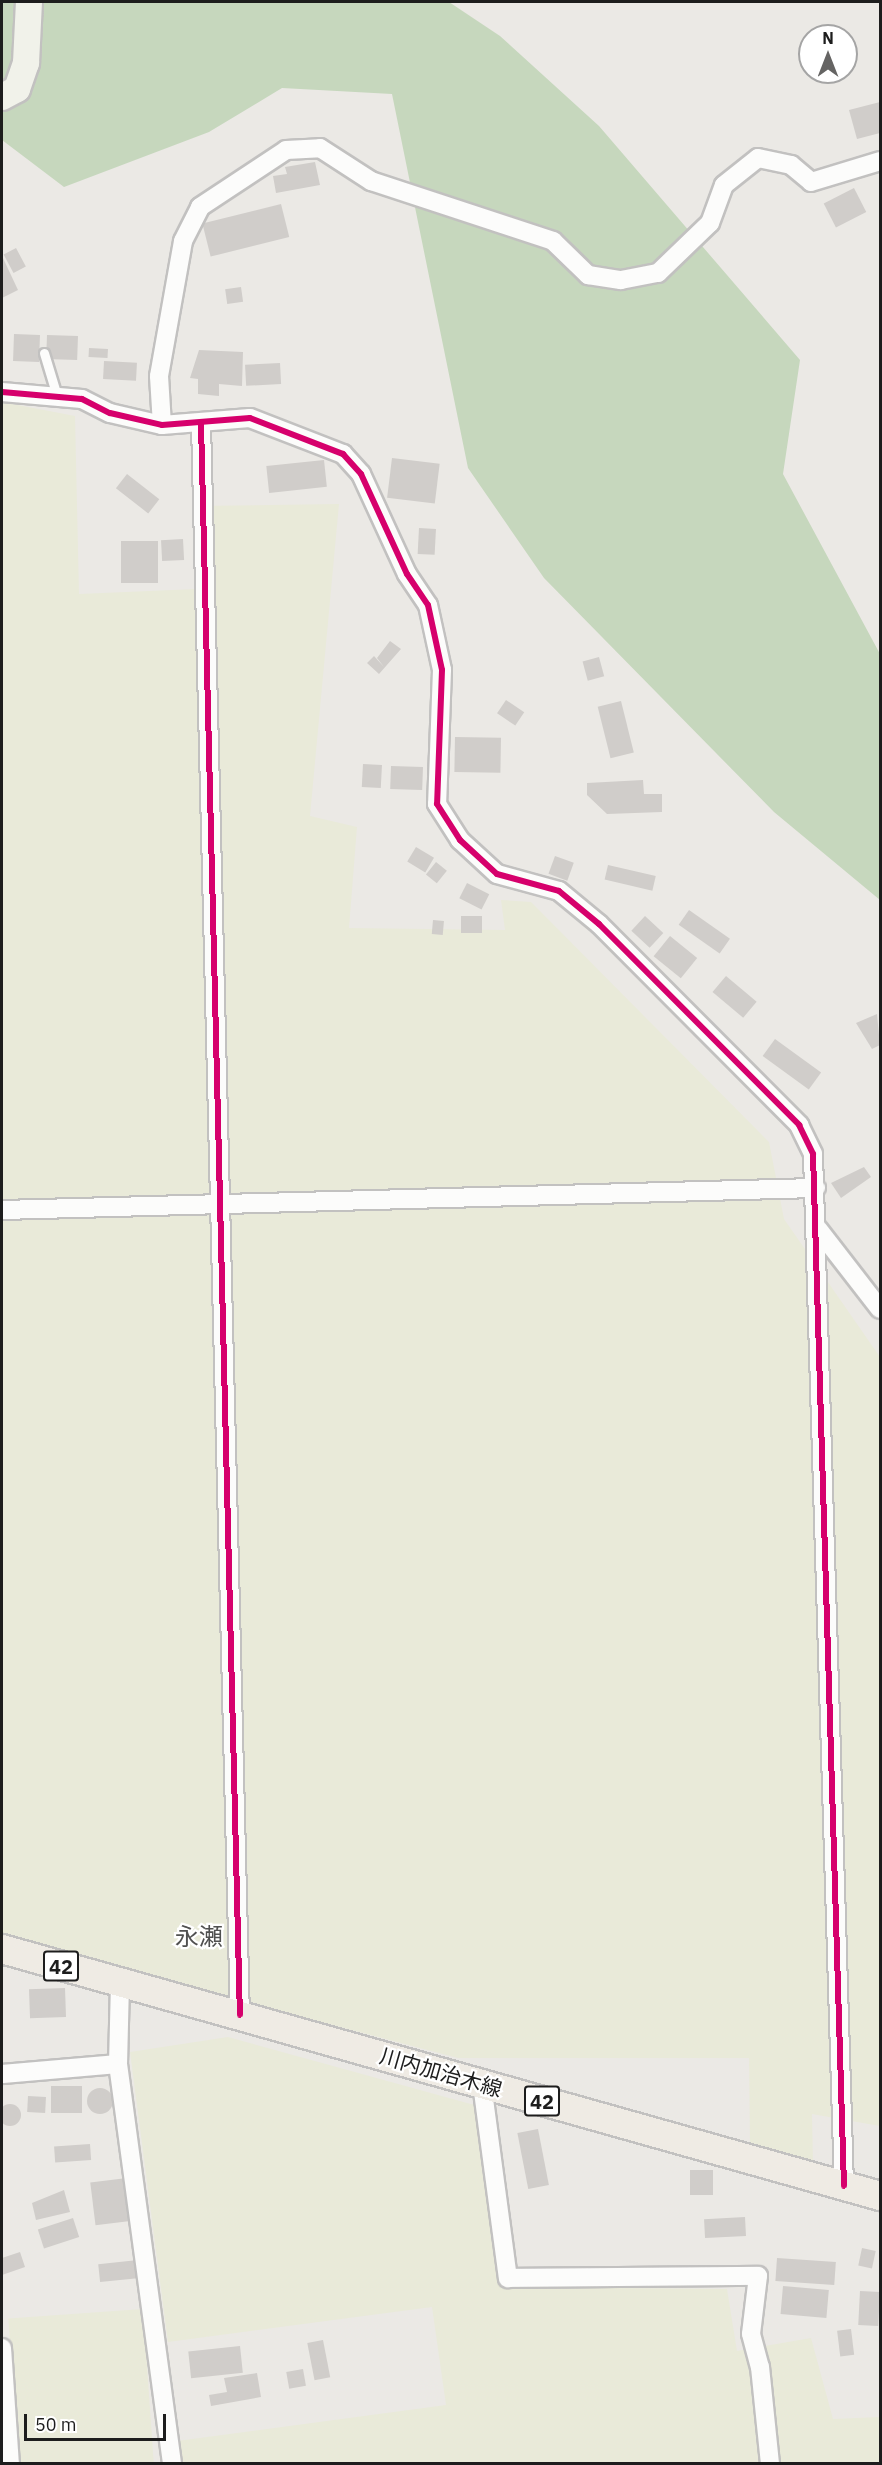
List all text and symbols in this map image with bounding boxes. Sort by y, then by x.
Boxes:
north arrow [798,24,858,84]
text: N [822,28,834,48]
district label: 永瀬 [175,1923,223,1951]
road number: 42 [43,1949,79,1983]
street label: 川内加治木線 [377,2043,505,2101]
road number: 42 [524,2084,560,2118]
scale bar [27,2402,170,2440]
text: 50 m [35,2413,77,2436]

